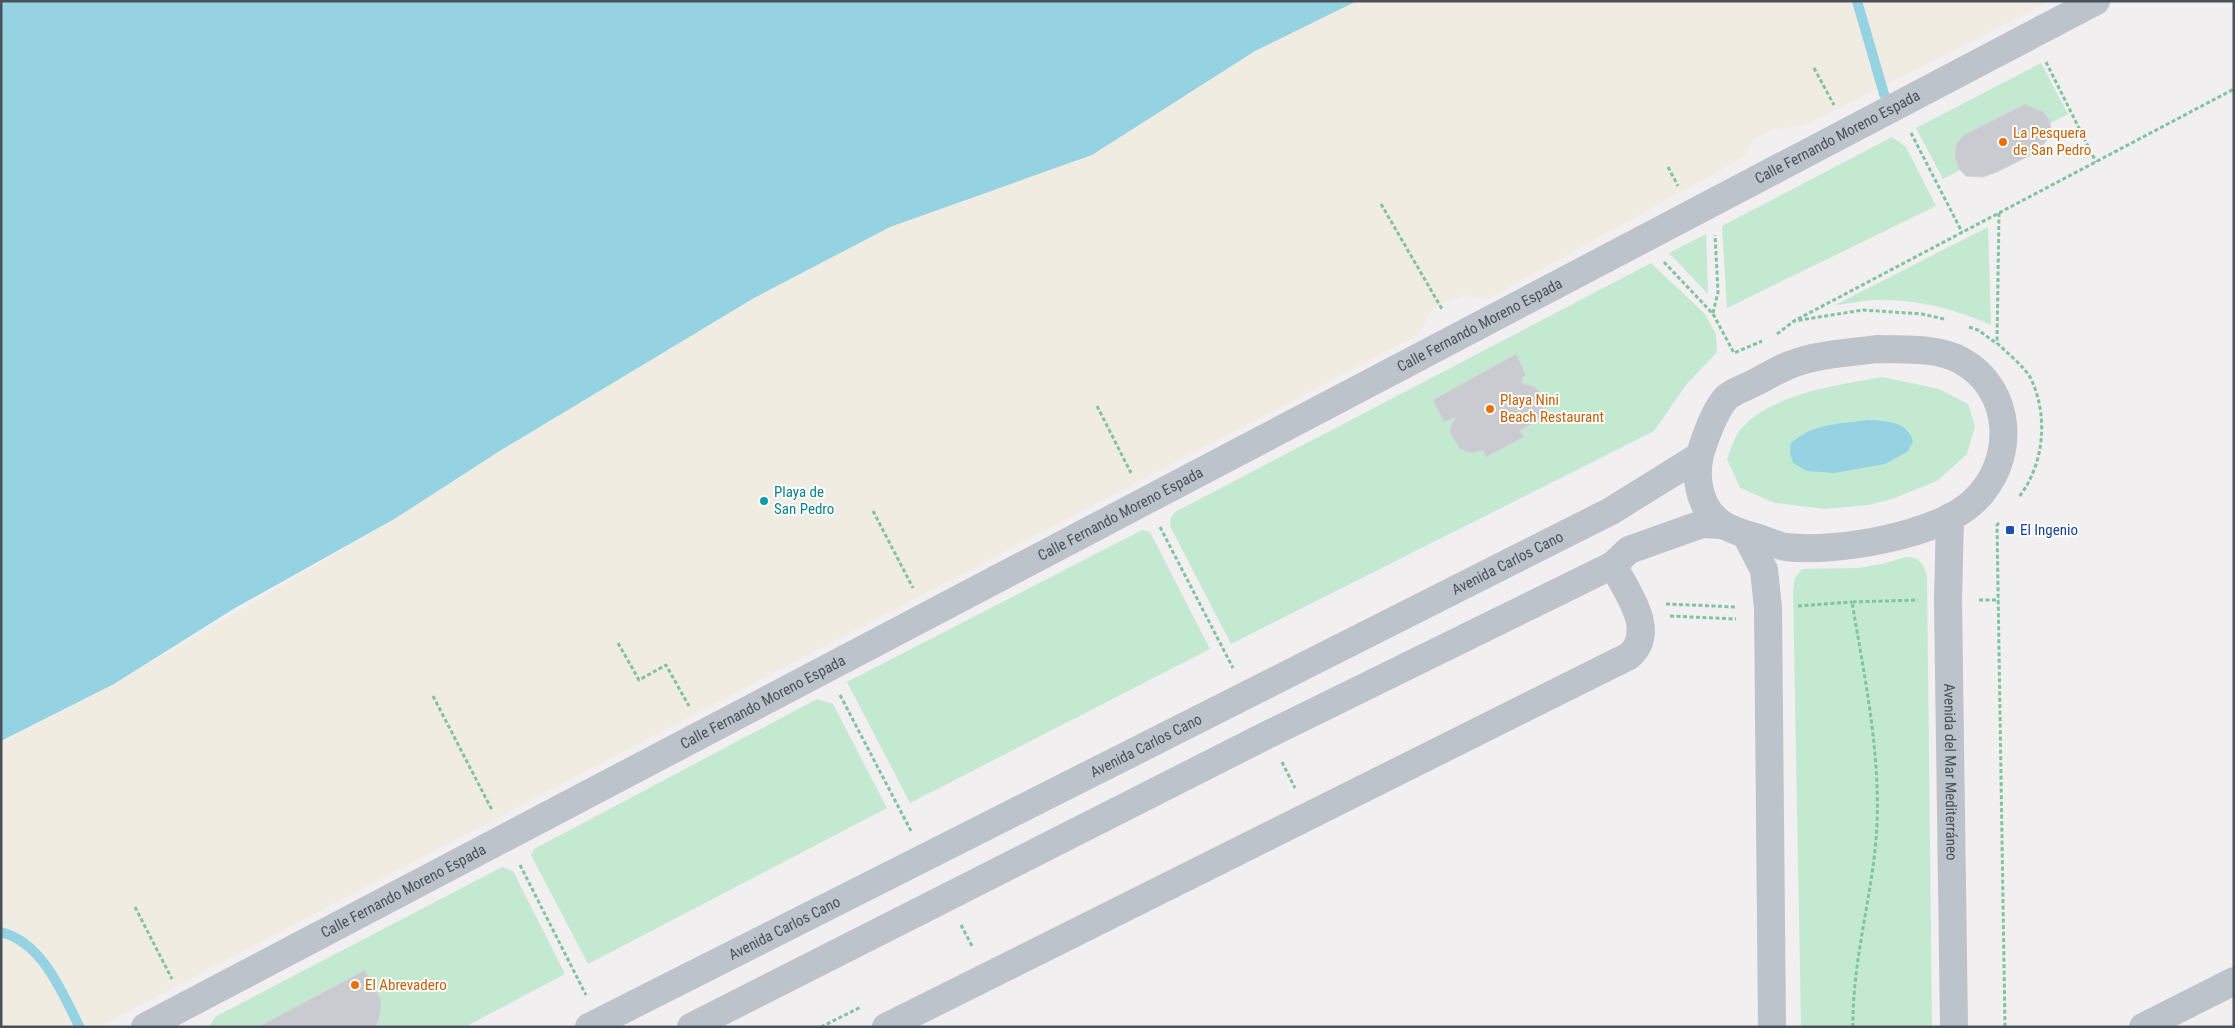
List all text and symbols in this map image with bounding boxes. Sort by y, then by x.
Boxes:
street label: Calle Fernando Moreno Espada [1752,86,1923,188]
place label: La Pesquera de San Pedro [2013,124,2091,159]
marker: La Pesquera de San Pedro [1997,136,2009,148]
street label: Calle Fernando Moreno Espada [1394,274,1565,376]
place label: Playa Nini Beach Restaurant [1500,391,1604,426]
marker: Playa Nini Beach Restaurant [1484,403,1496,415]
street label: Calle Fernando Moreno Espada [1035,463,1206,565]
place label: Playa de San Pedro [774,483,834,518]
marker: Playa de San Pedro [758,495,770,507]
place label: El Ingenio [2020,521,2078,539]
marker: El Ingenio [2004,524,2016,536]
street label: Avenida Carlos Cano [1449,528,1566,599]
street label: Calle Fernando Moreno Espada [677,651,848,753]
street label: Avenida del Mar Mediterráneo [1940,683,1961,861]
street label: Avenida Carlos Cano [1087,710,1205,781]
street label: Calle Fernando Moreno Espada [318,840,489,942]
street label: Avenida Carlos Cano [726,893,843,964]
place label: El Abrevadero [365,976,447,994]
marker: El Abrevadero [349,979,361,991]

